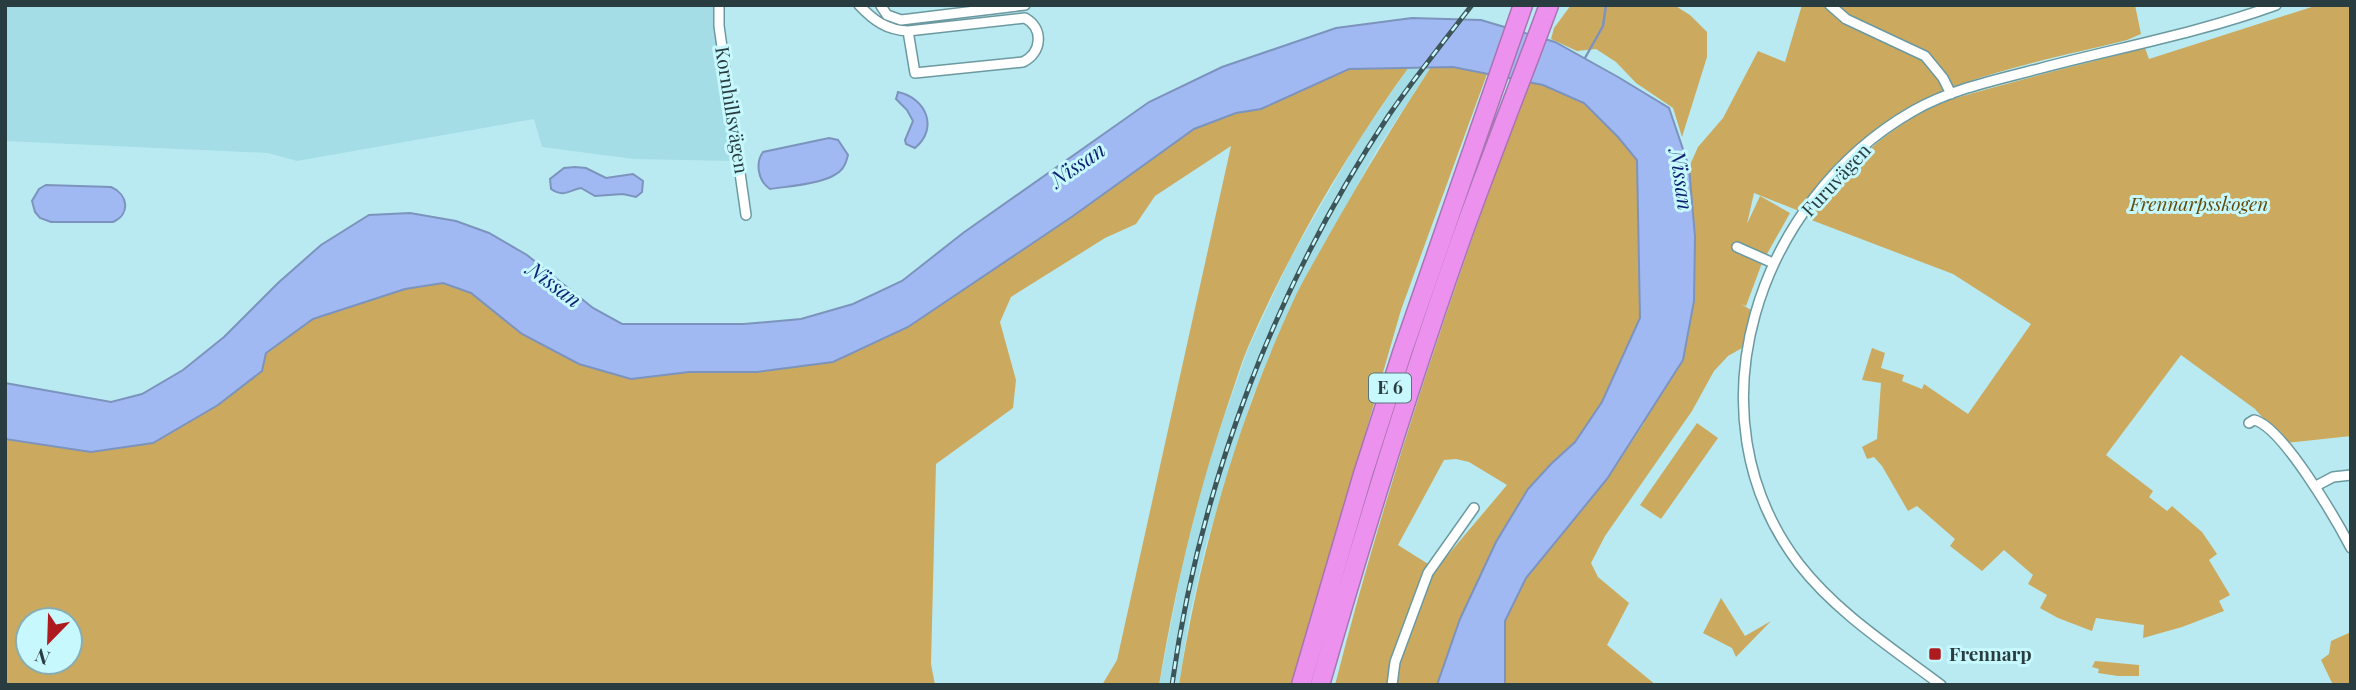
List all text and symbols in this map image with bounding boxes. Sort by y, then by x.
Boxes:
street label: Kornhillsvägen [710,44,756,176]
water label: Nissan [1042,135,1110,193]
street label: Furuvägen [1795,137,1876,221]
water label: Nissan [1665,146,1701,212]
park label: Frennarpsskogen [2129,190,2268,216]
water label: Nissan [521,253,588,313]
road number: E 6 [1369,374,1411,402]
north arrow [14,606,84,676]
place label: Frennarp [1949,640,2032,666]
text: N [30,643,53,672]
marker: Frennarp [1927,646,1943,662]

